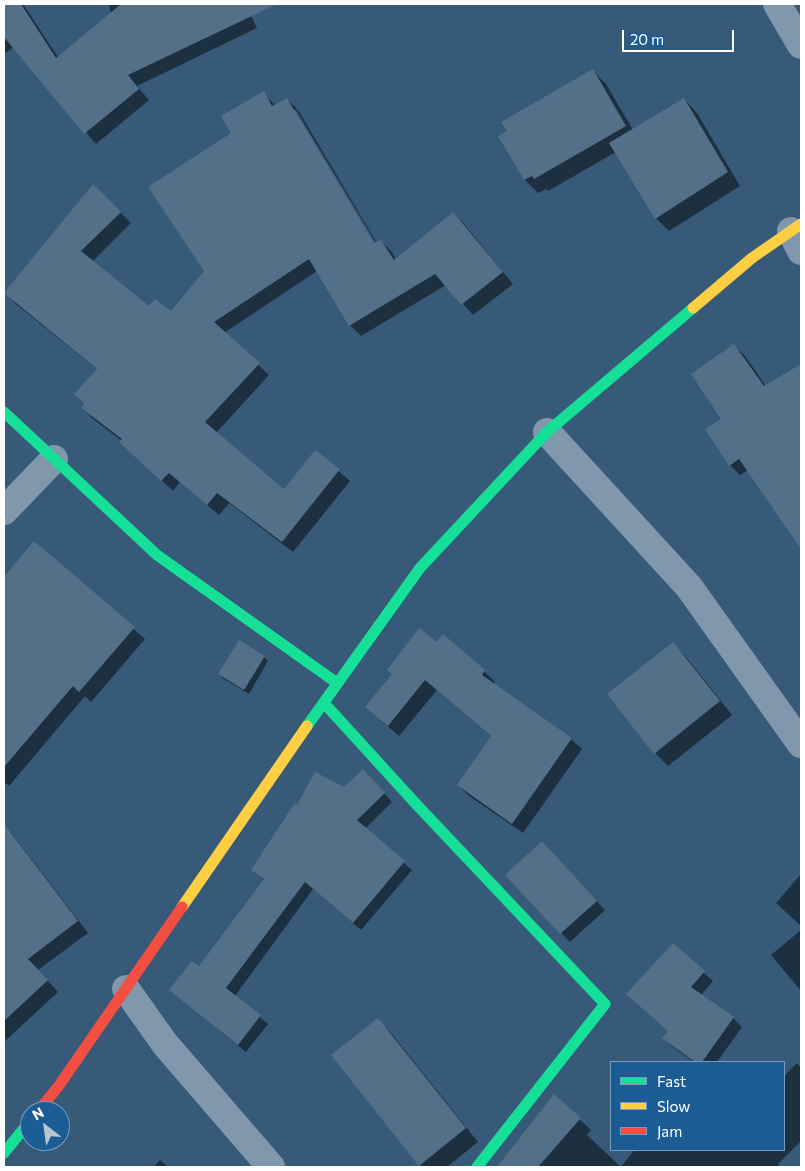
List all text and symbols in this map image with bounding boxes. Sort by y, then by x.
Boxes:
scale bar [625,20,738,52]
text: 20 m [630,30,664,48]
legend [610,1061,785,1151]
text: Fast [657,1072,686,1090]
text: Slow [657,1097,690,1115]
north arrow [20,1101,70,1151]
text: N [29,1103,47,1123]
text: Jam [657,1122,682,1140]

